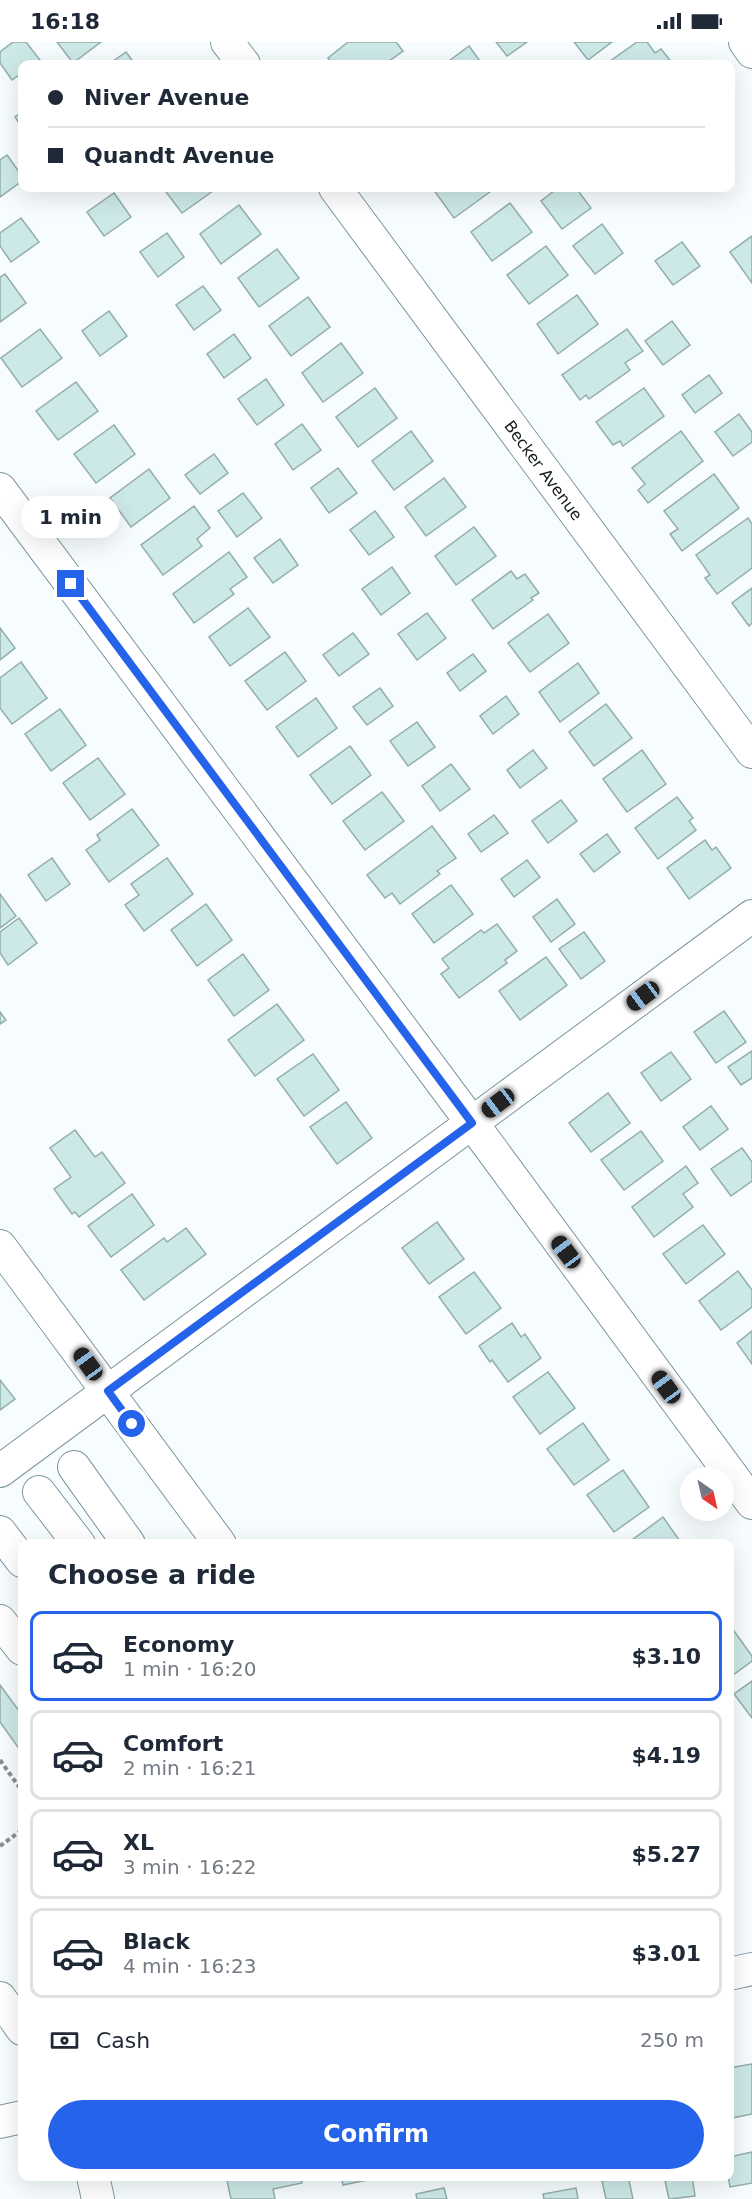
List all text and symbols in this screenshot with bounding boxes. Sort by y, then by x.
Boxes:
text: 16:18 [30,9,100,34]
text: Niver Avenue [84,85,249,110]
text: Quandt Avenue [84,143,275,168]
street label: Becker Avenue [500,417,586,524]
callout: 1 min [22,497,121,539]
text: 1 min [39,505,102,529]
route end [57,570,84,597]
car [623,978,663,1014]
car [478,1085,518,1121]
car [548,1232,584,1272]
car [70,1344,106,1384]
car [648,1367,684,1407]
route start [118,1410,145,1437]
north arrow [680,1467,734,1521]
map controls [680,1467,734,1521]
text: Choose a ride [48,1559,256,1590]
icon: car [51,1629,105,1683]
text: Economy [123,1632,234,1657]
text: $3.10 [631,1644,701,1669]
text: 1 min · 16:20 [123,1657,257,1681]
icon: car [51,1728,105,1782]
text: Comfort [123,1731,223,1756]
text: $4.19 [631,1743,701,1768]
text: 2 min · 16:21 [123,1756,257,1780]
icon: car [51,1827,105,1881]
text: XL [123,1830,154,1855]
text: $5.27 [631,1842,701,1867]
text: 3 min · 16:22 [123,1855,257,1879]
icon: car [51,1926,105,1980]
text: Black [123,1929,190,1954]
text: $3.01 [631,1941,701,1966]
text: 4 min · 16:23 [123,1954,257,1978]
icon: cash [48,2024,81,2057]
text: Cash [96,2028,150,2053]
text: 250 m [640,2028,704,2052]
button: Confirm [48,2100,704,2169]

